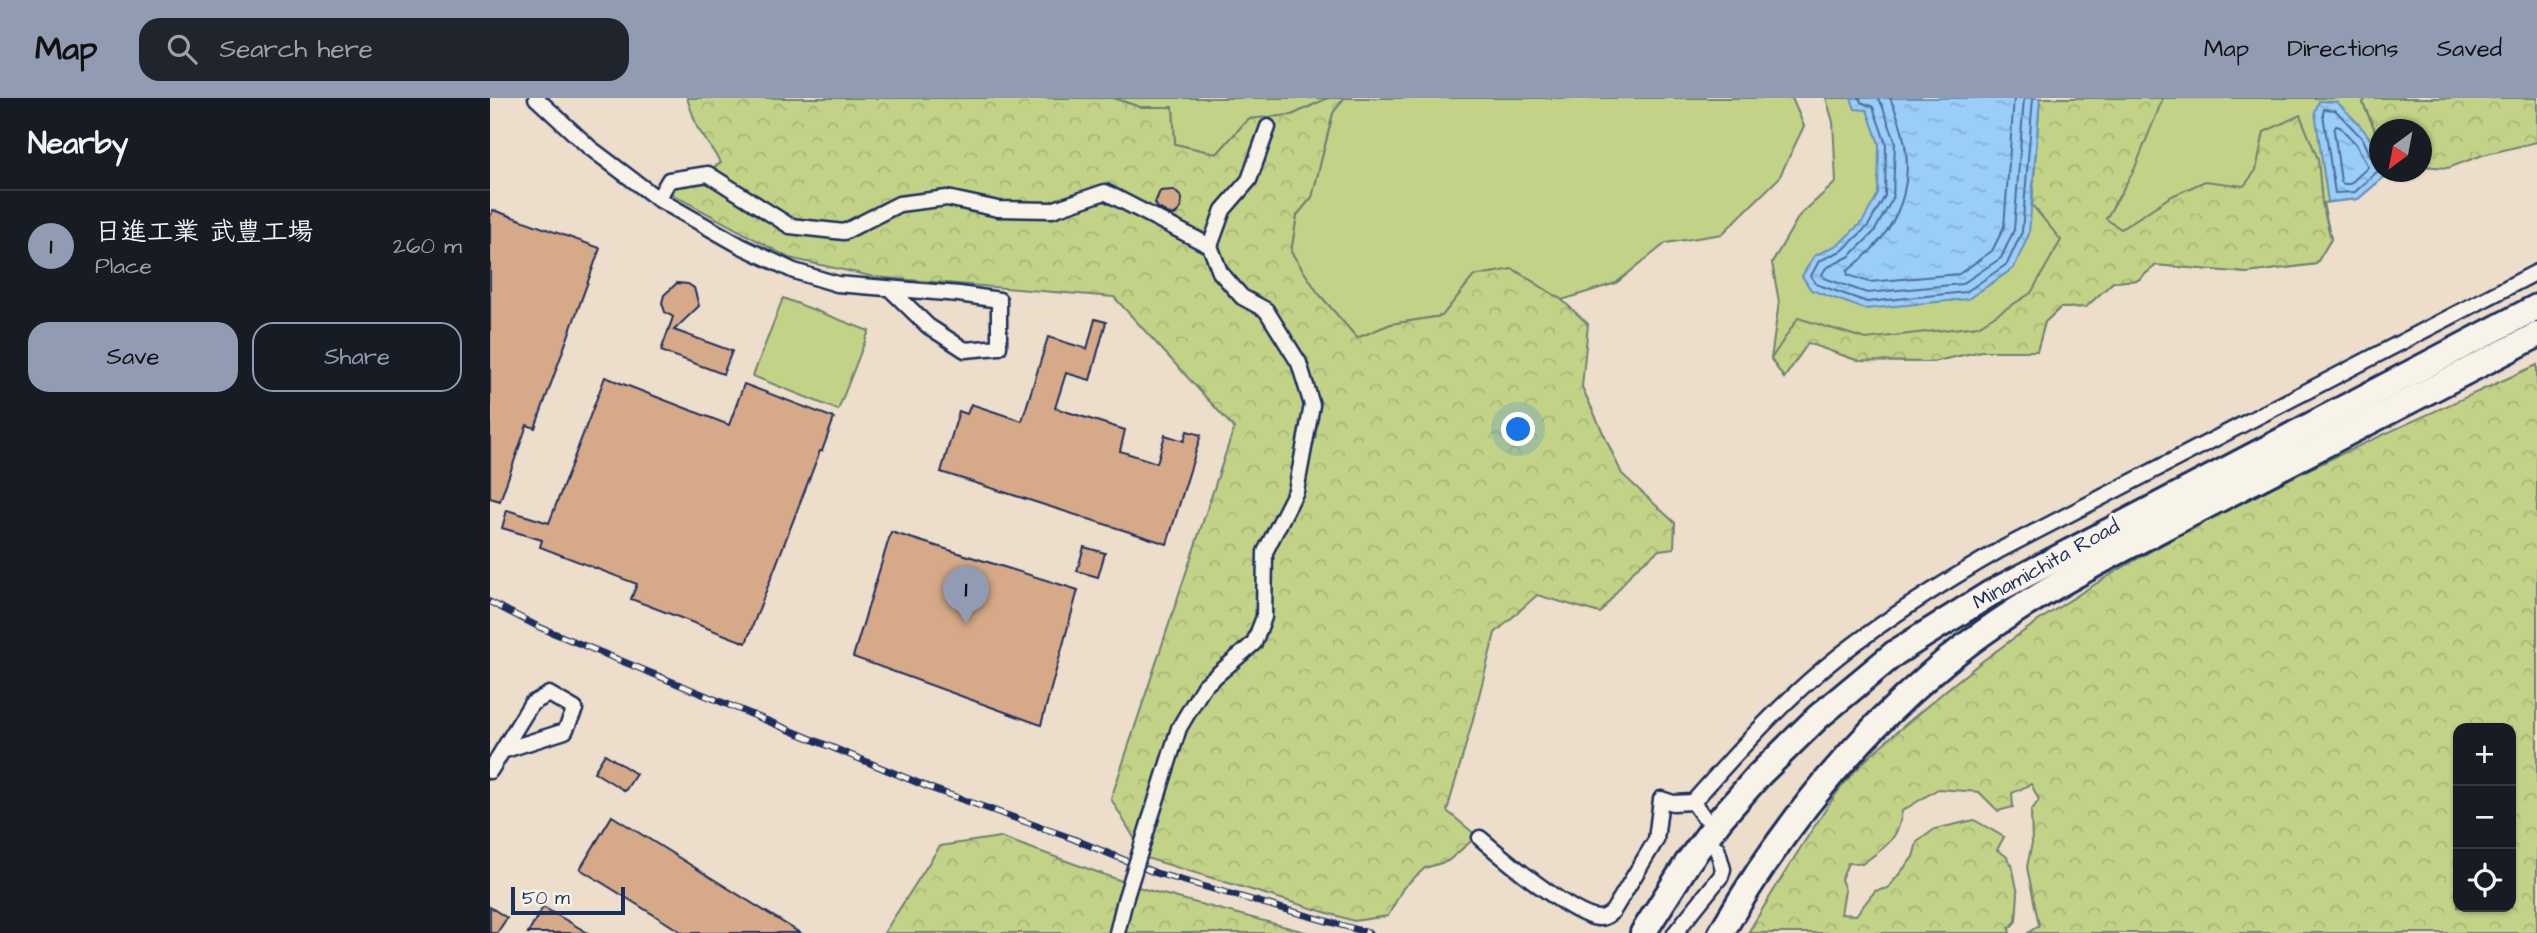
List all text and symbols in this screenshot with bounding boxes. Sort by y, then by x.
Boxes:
search box [139,18,629,81]
text: Map [35,26,97,72]
icon: search [163,30,201,68]
text: Search here [219,31,373,67]
text: Map [2204,32,2249,66]
text: Directions [2287,32,2399,66]
text: Saved [2437,32,2502,66]
north arrow [2369,119,2432,182]
text: Nearby [28,123,128,165]
text: 日進工業 武豊工場 [95,214,313,250]
text: 1 [50,230,52,262]
text: 260 m [393,230,462,262]
text: Place [95,250,152,282]
button: Save [28,322,238,392]
button: Share [252,322,462,392]
your location [1501,412,1535,446]
street label: Minamichita Road [1967,511,2125,616]
pin: 1 [943,566,989,624]
map controls [2453,723,2516,912]
button: + [2453,723,2516,786]
button: − [2453,786,2516,849]
button: locate [2453,849,2516,912]
scale bar [511,884,625,916]
text: 50 m [522,885,570,912]

